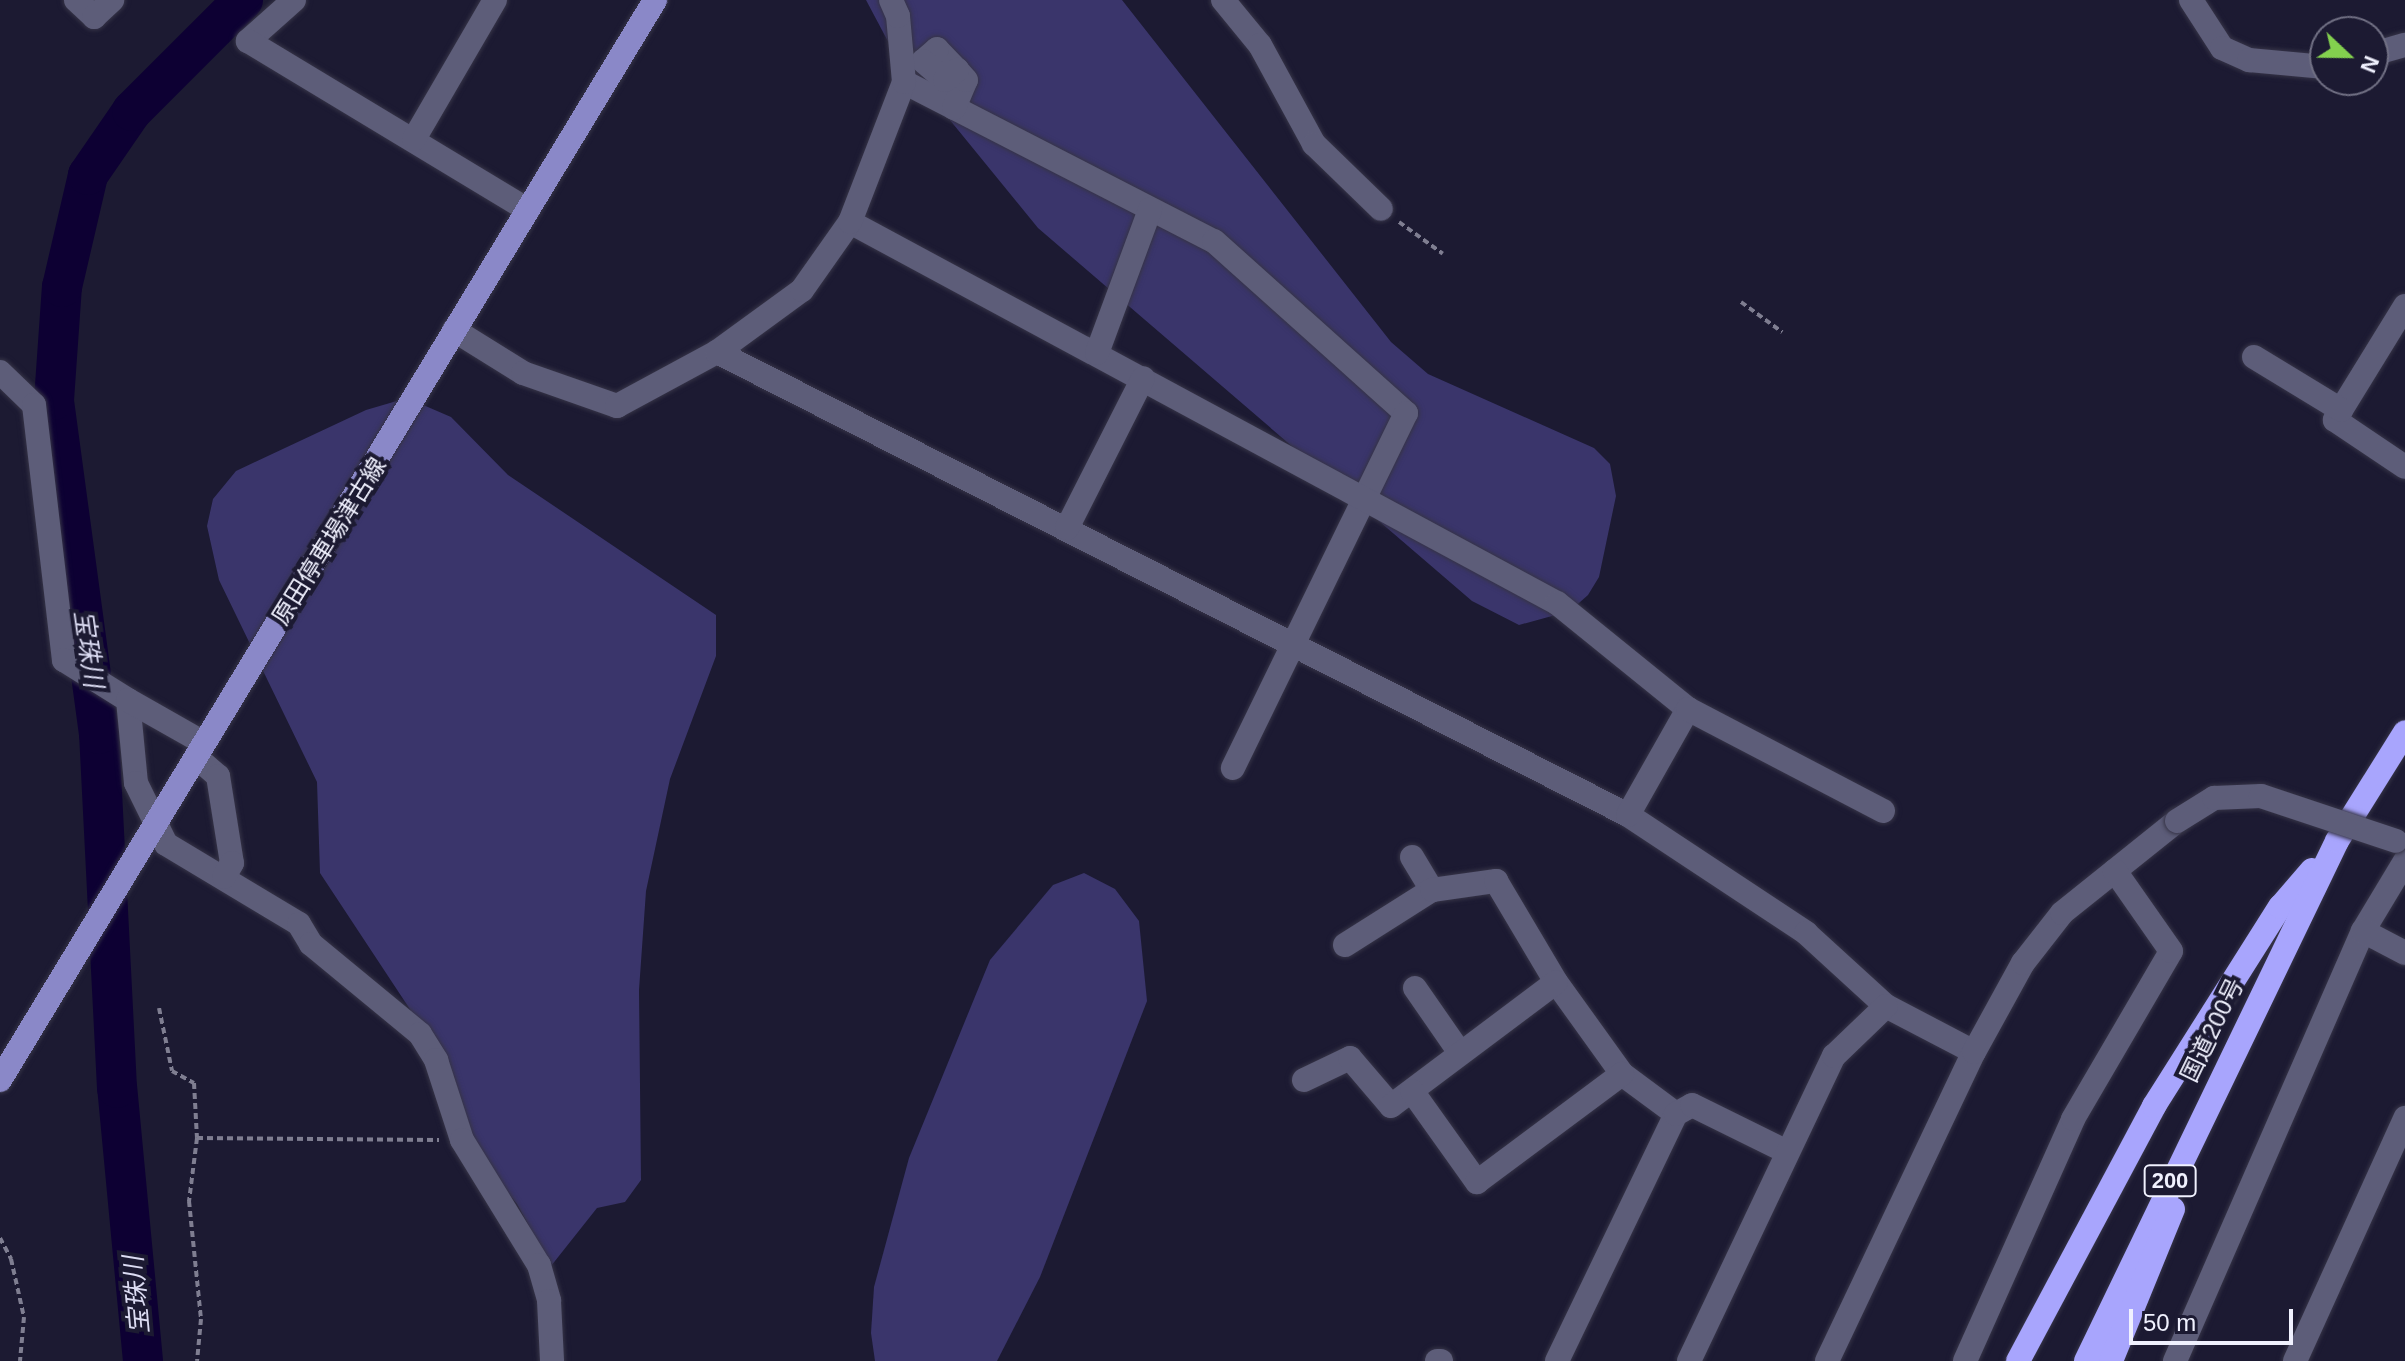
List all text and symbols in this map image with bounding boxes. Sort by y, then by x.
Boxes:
north arrow [2309,16,2389,96]
text: N [2355,52,2384,76]
street label: 原田停車場津古線 [266,452,392,630]
water label: 宝珠川 [67,608,109,690]
street label: 国道200号 [2174,973,2250,1087]
road number: 200 [2142,1163,2198,1199]
water label: 宝珠川 [118,1255,156,1335]
scale bar [2133,1293,2297,1343]
text: 50 m [2143,1309,2196,1336]

